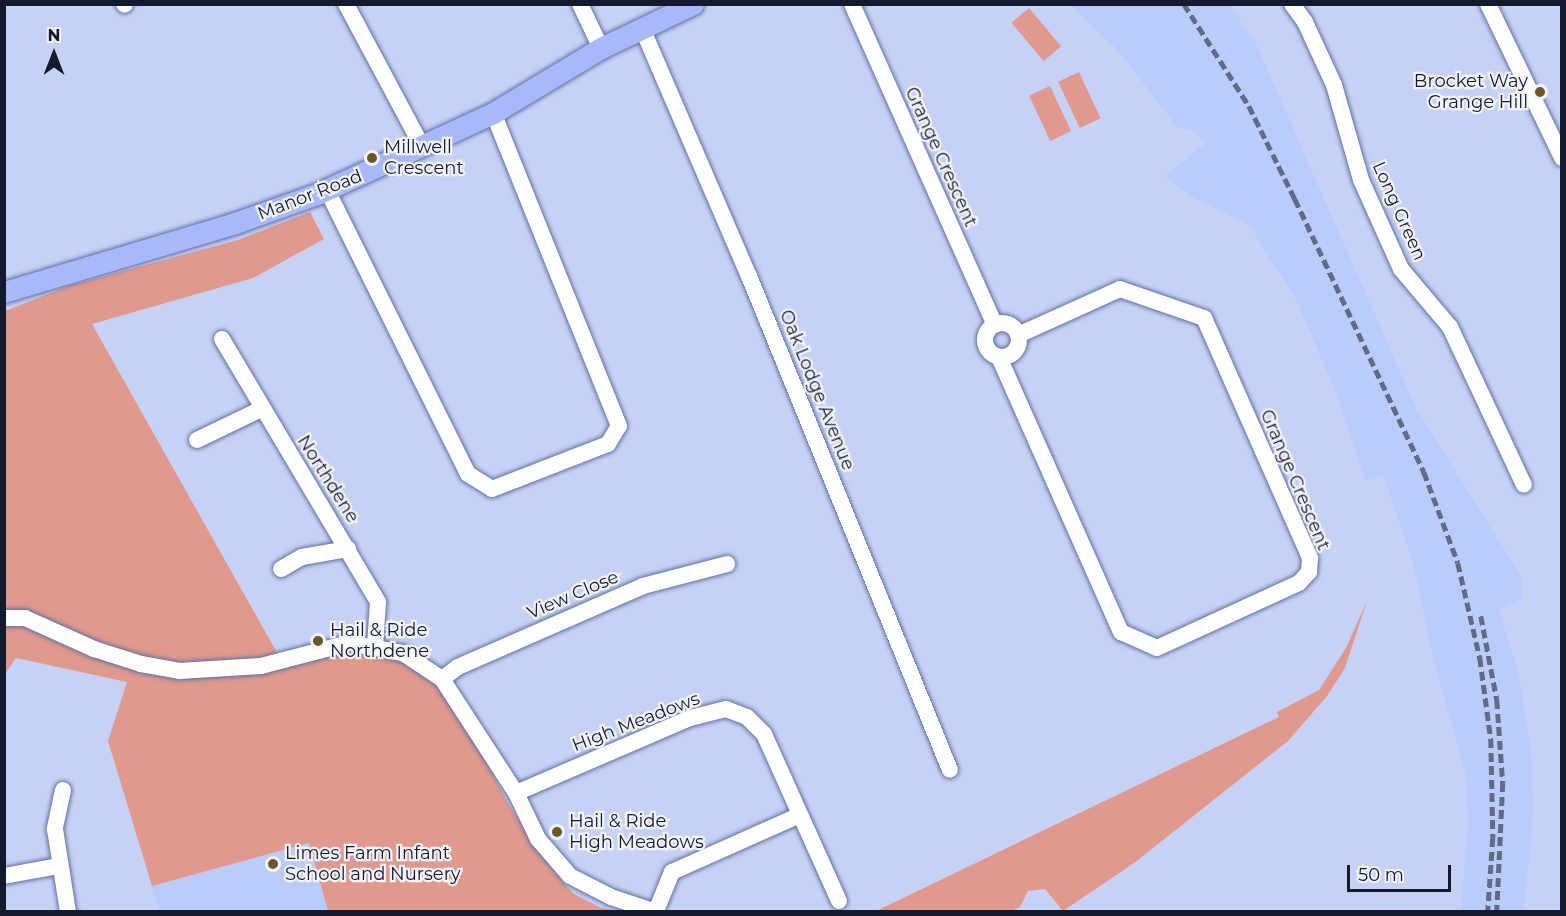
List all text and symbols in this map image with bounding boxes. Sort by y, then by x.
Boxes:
north arrow [24,24,84,84]
text: N [48,26,60,45]
place label: Brocket Way Grange Hill [1414,71,1528,113]
street label: Grange Crescent [900,84,982,230]
marker: Brocket Way Grange Hill [1533,85,1547,99]
place label: Millwell Crescent [384,137,464,180]
marker: Millwell Crescent [365,151,379,165]
street label: Long Green [1368,158,1430,264]
street label: Manor Road [255,165,365,225]
street label: Oak Lodge Avenue [775,307,859,473]
street label: Grange Crescent [1256,406,1334,554]
street label: Northdene [293,431,363,527]
street label: View Close [524,566,622,624]
place label: Hail & Ride Northdene [330,620,429,662]
marker: Hail & Ride Northdene [311,634,325,648]
street label: High Meadows [569,688,703,756]
place label: Hail & Ride High Meadows [569,811,704,854]
marker: Hail & Ride High Meadows [550,825,564,839]
place label: Limes Farm Infant School and Nursery [285,843,460,886]
scale bar [1350,853,1454,891]
marker: Limes Farm Infant School and Nursery [266,857,280,871]
text: 50 m [1358,864,1404,886]

